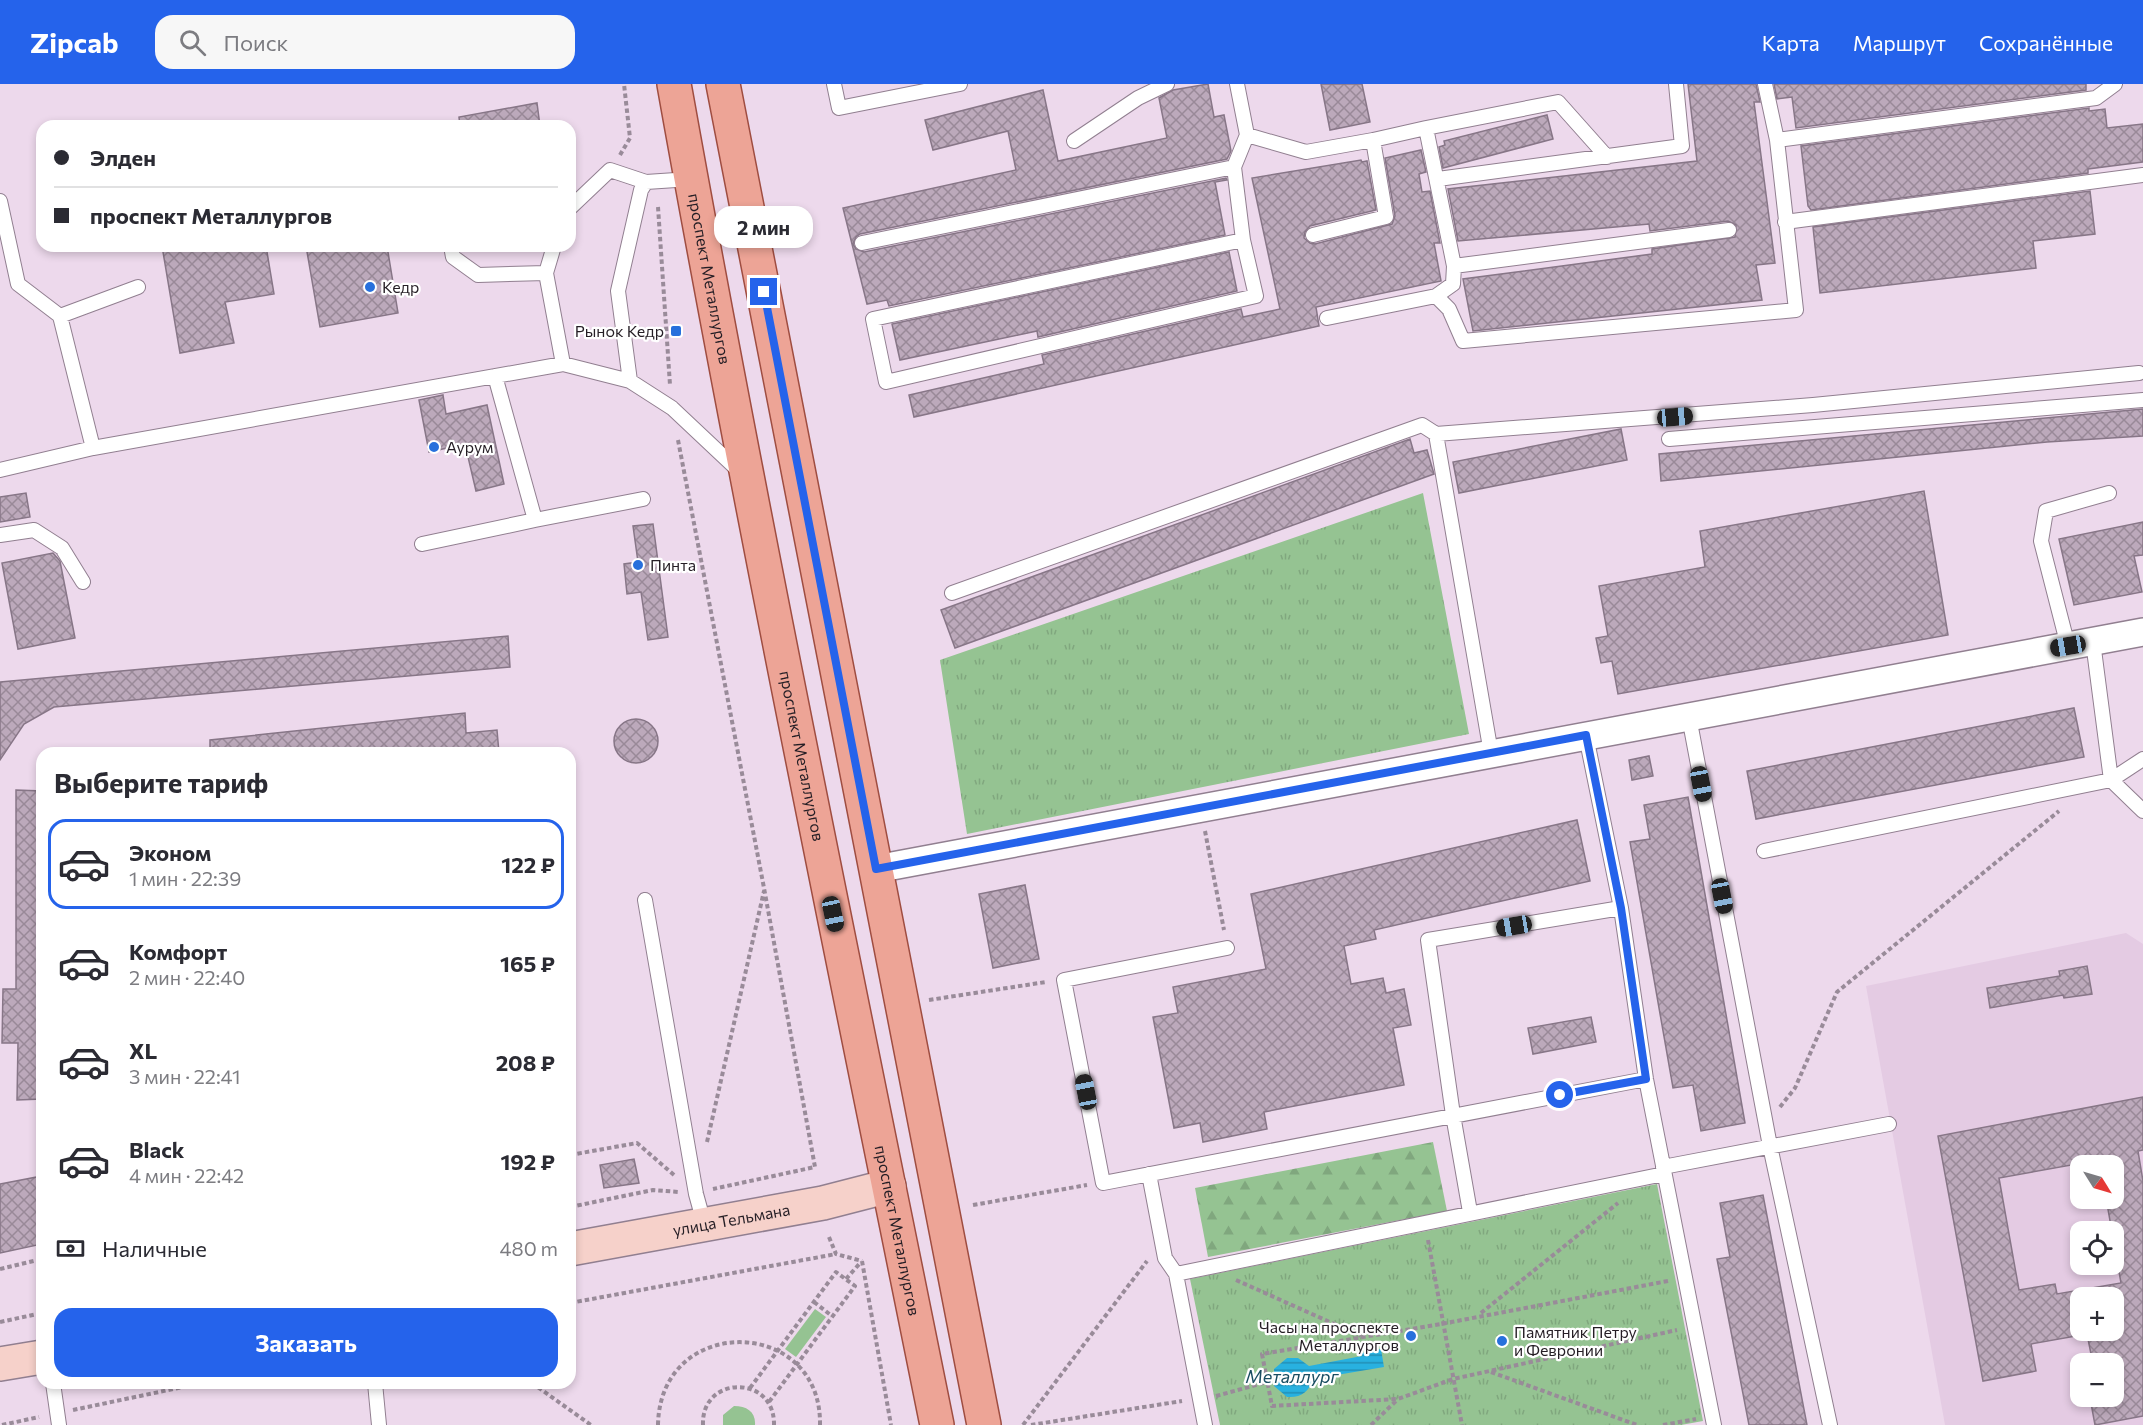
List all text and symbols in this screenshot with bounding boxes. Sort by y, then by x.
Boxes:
search box [155,15,575,69]
text: Zipcab [30,25,119,59]
icon: search [176,26,209,59]
text: Поиск [224,29,288,56]
text: Карта [1762,30,1820,55]
text: Маршрут [1853,30,1946,55]
text: Сохранённые [1979,30,2113,55]
text: Элден [90,144,156,171]
street label: проспект Металлургов [685,192,735,366]
text: проспект Металлургов [90,202,332,229]
callout: 2 мин [714,205,813,247]
text: 2 мин [737,215,790,239]
place label: Кедр [382,277,419,296]
route end [750,278,777,305]
marker: Кедр [363,280,377,294]
place label: Рынок Кедр [575,321,664,340]
marker: Рынок Кедр [669,324,683,338]
car [1656,406,1694,428]
place label: Аурум [446,437,494,456]
marker: Аурум [427,440,441,454]
place label: Пинта [650,555,696,574]
marker: Пинта [631,558,645,572]
car [2049,634,2087,658]
street label: проспект Металлургов [776,669,829,843]
car [1689,765,1713,803]
text: Выберите тариф [54,766,268,799]
icon: car [57,837,111,891]
text: Эконом [129,839,211,866]
text: 122 ₽ [501,851,555,878]
text: 1 мин · 22:39 [129,866,241,890]
car [1710,877,1734,915]
car [820,895,846,933]
car [1495,914,1533,938]
icon: car [57,936,111,990]
text: Комфорт [129,938,227,965]
text: 165 ₽ [500,950,555,977]
text: 2 мин · 22:40 [129,965,245,989]
icon: car [57,1035,111,1089]
text: XL [129,1037,157,1064]
text: 208 ₽ [496,1049,555,1076]
text: 3 мин · 22:41 [129,1064,241,1088]
car [1074,1073,1098,1111]
route start [1546,1081,1573,1108]
icon: car [57,1134,111,1188]
text: Black [129,1136,184,1163]
street label: проспект Металлургов [872,1143,925,1317]
text: 192 ₽ [500,1148,555,1175]
north arrow [2070,1155,2124,1209]
map controls [2070,1155,2124,1407]
text: 4 мин · 22:42 [129,1163,244,1187]
street label: улица Тельмана [671,1199,791,1239]
button: locate [2070,1221,2124,1275]
icon: cash [54,1232,87,1265]
text: Наличные [102,1235,207,1262]
text: 480 m [500,1236,558,1260]
button: + [2070,1287,2124,1341]
button: Заказать [54,1308,558,1377]
place label: Часы на проспекте Металлургов [1259,1317,1399,1354]
place label: Памятник Петру и Февронии [1514,1322,1637,1359]
marker: Часы на проспекте Металлургов [1404,1329,1418,1343]
marker: Памятник Петру и Февронии [1495,1334,1509,1348]
button: − [2070,1353,2124,1407]
water label: Металлург [1245,1365,1340,1387]

